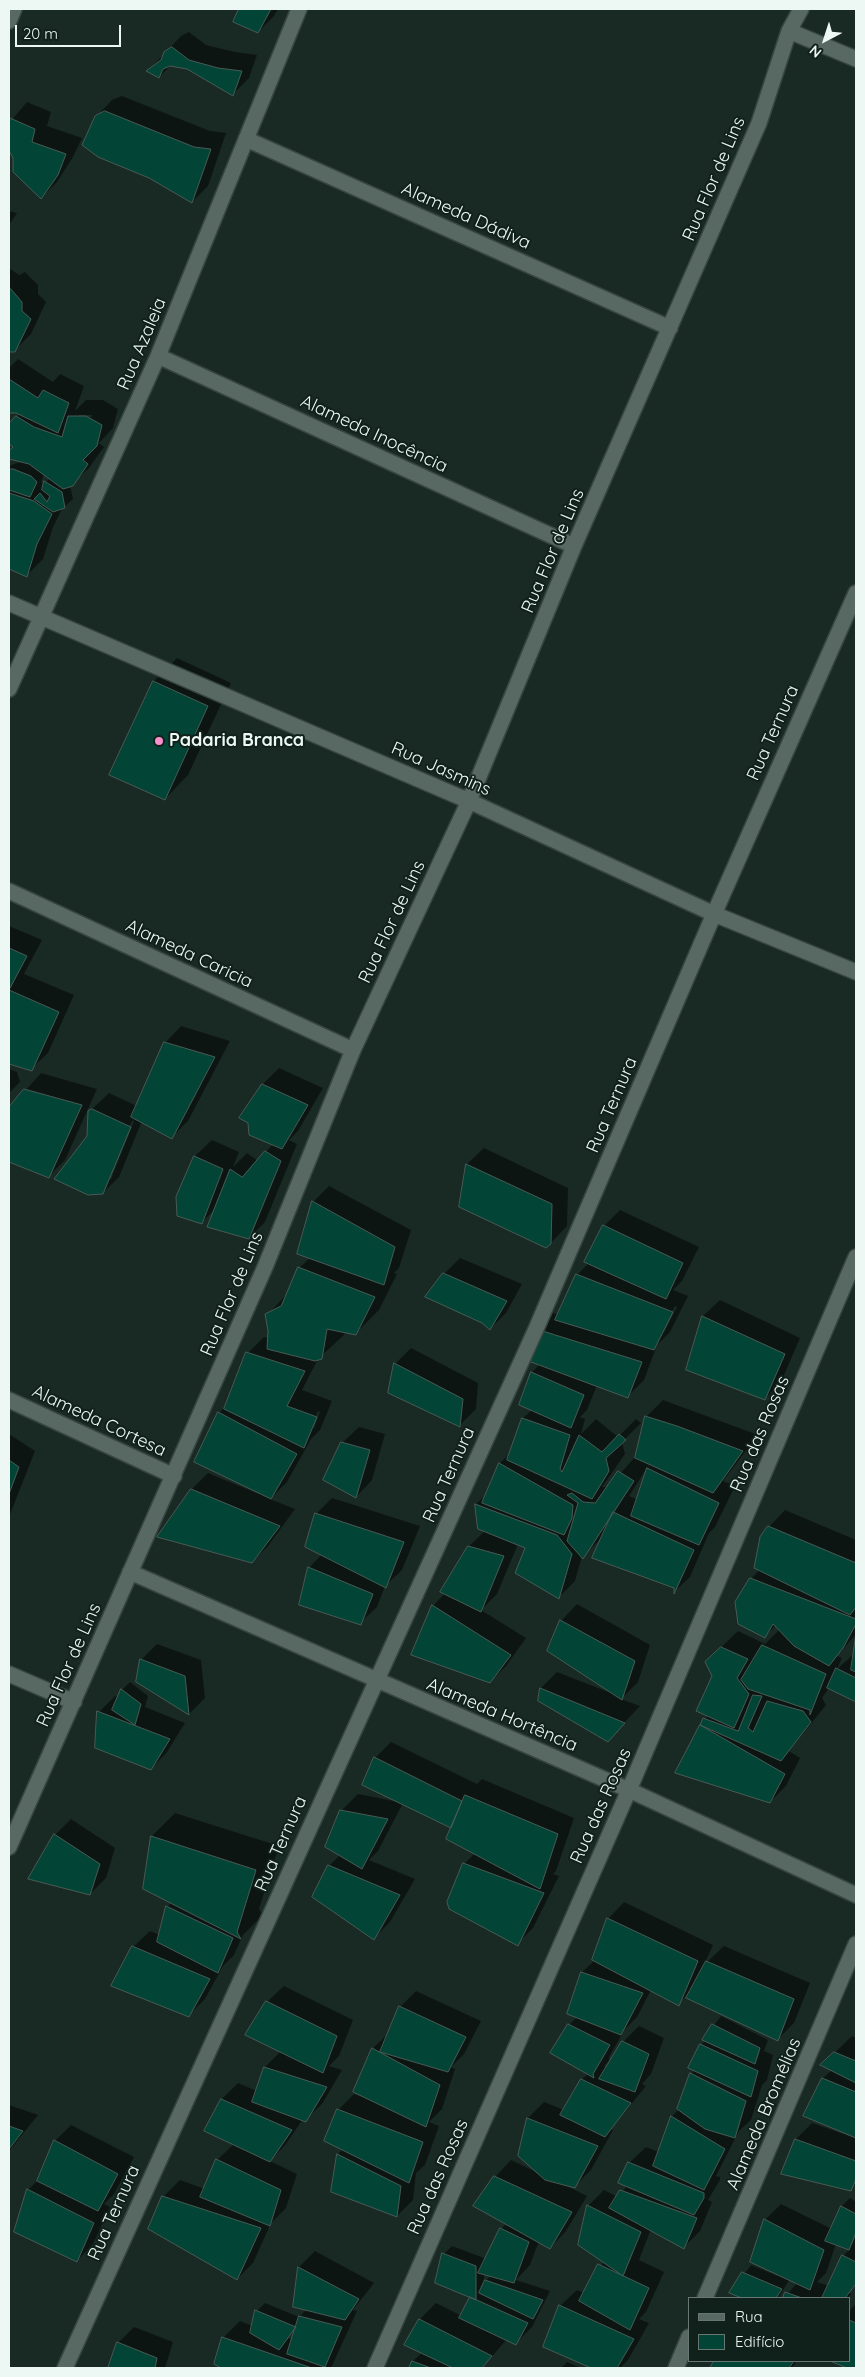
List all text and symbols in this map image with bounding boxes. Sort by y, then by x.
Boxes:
scale bar [18,15,124,47]
north arrow [800,15,850,65]
text: 20 m [23,24,58,43]
text: N [806,41,825,62]
street label: Rua Flor de Lins [678,114,750,244]
street label: Alameda Dádiva [398,178,534,254]
street label: Rua Azaleia [113,295,171,393]
street label: Alameda Inocência [297,390,451,478]
street label: Rua Flor de Lins [517,486,589,616]
street label: Rua Ternura [742,682,804,784]
place label: Padaria Branca [169,730,304,752]
marker: Padaria Branca [153,735,165,747]
street label: Rua Jasmins [388,737,494,801]
street label: Rua Flor de Lins [354,857,430,987]
street label: Alameda Caricia [122,915,256,993]
street label: Rua Ternura [582,1054,642,1156]
street label: Rua Flor de Lins [196,1229,268,1359]
street label: Rua das Rosas [726,1373,794,1495]
street label: Alameda Cortesa [29,1381,169,1461]
street label: Rua Ternura [418,1424,480,1526]
street label: Rua Flor de Lins [32,1600,106,1730]
street label: Alameda Hortência [423,1674,581,1756]
street label: Rua das Rosas [566,1745,636,1867]
street label: Rua Ternura [250,1793,312,1895]
street label: Alameda Bromélias [722,2035,806,2193]
street label: Rua das Rosas [403,2116,473,2238]
street label: Rua Ternura [83,2162,145,2264]
legend [688,2297,850,2362]
text: Rua [735,2307,763,2326]
text: Edifício [735,2332,784,2351]

